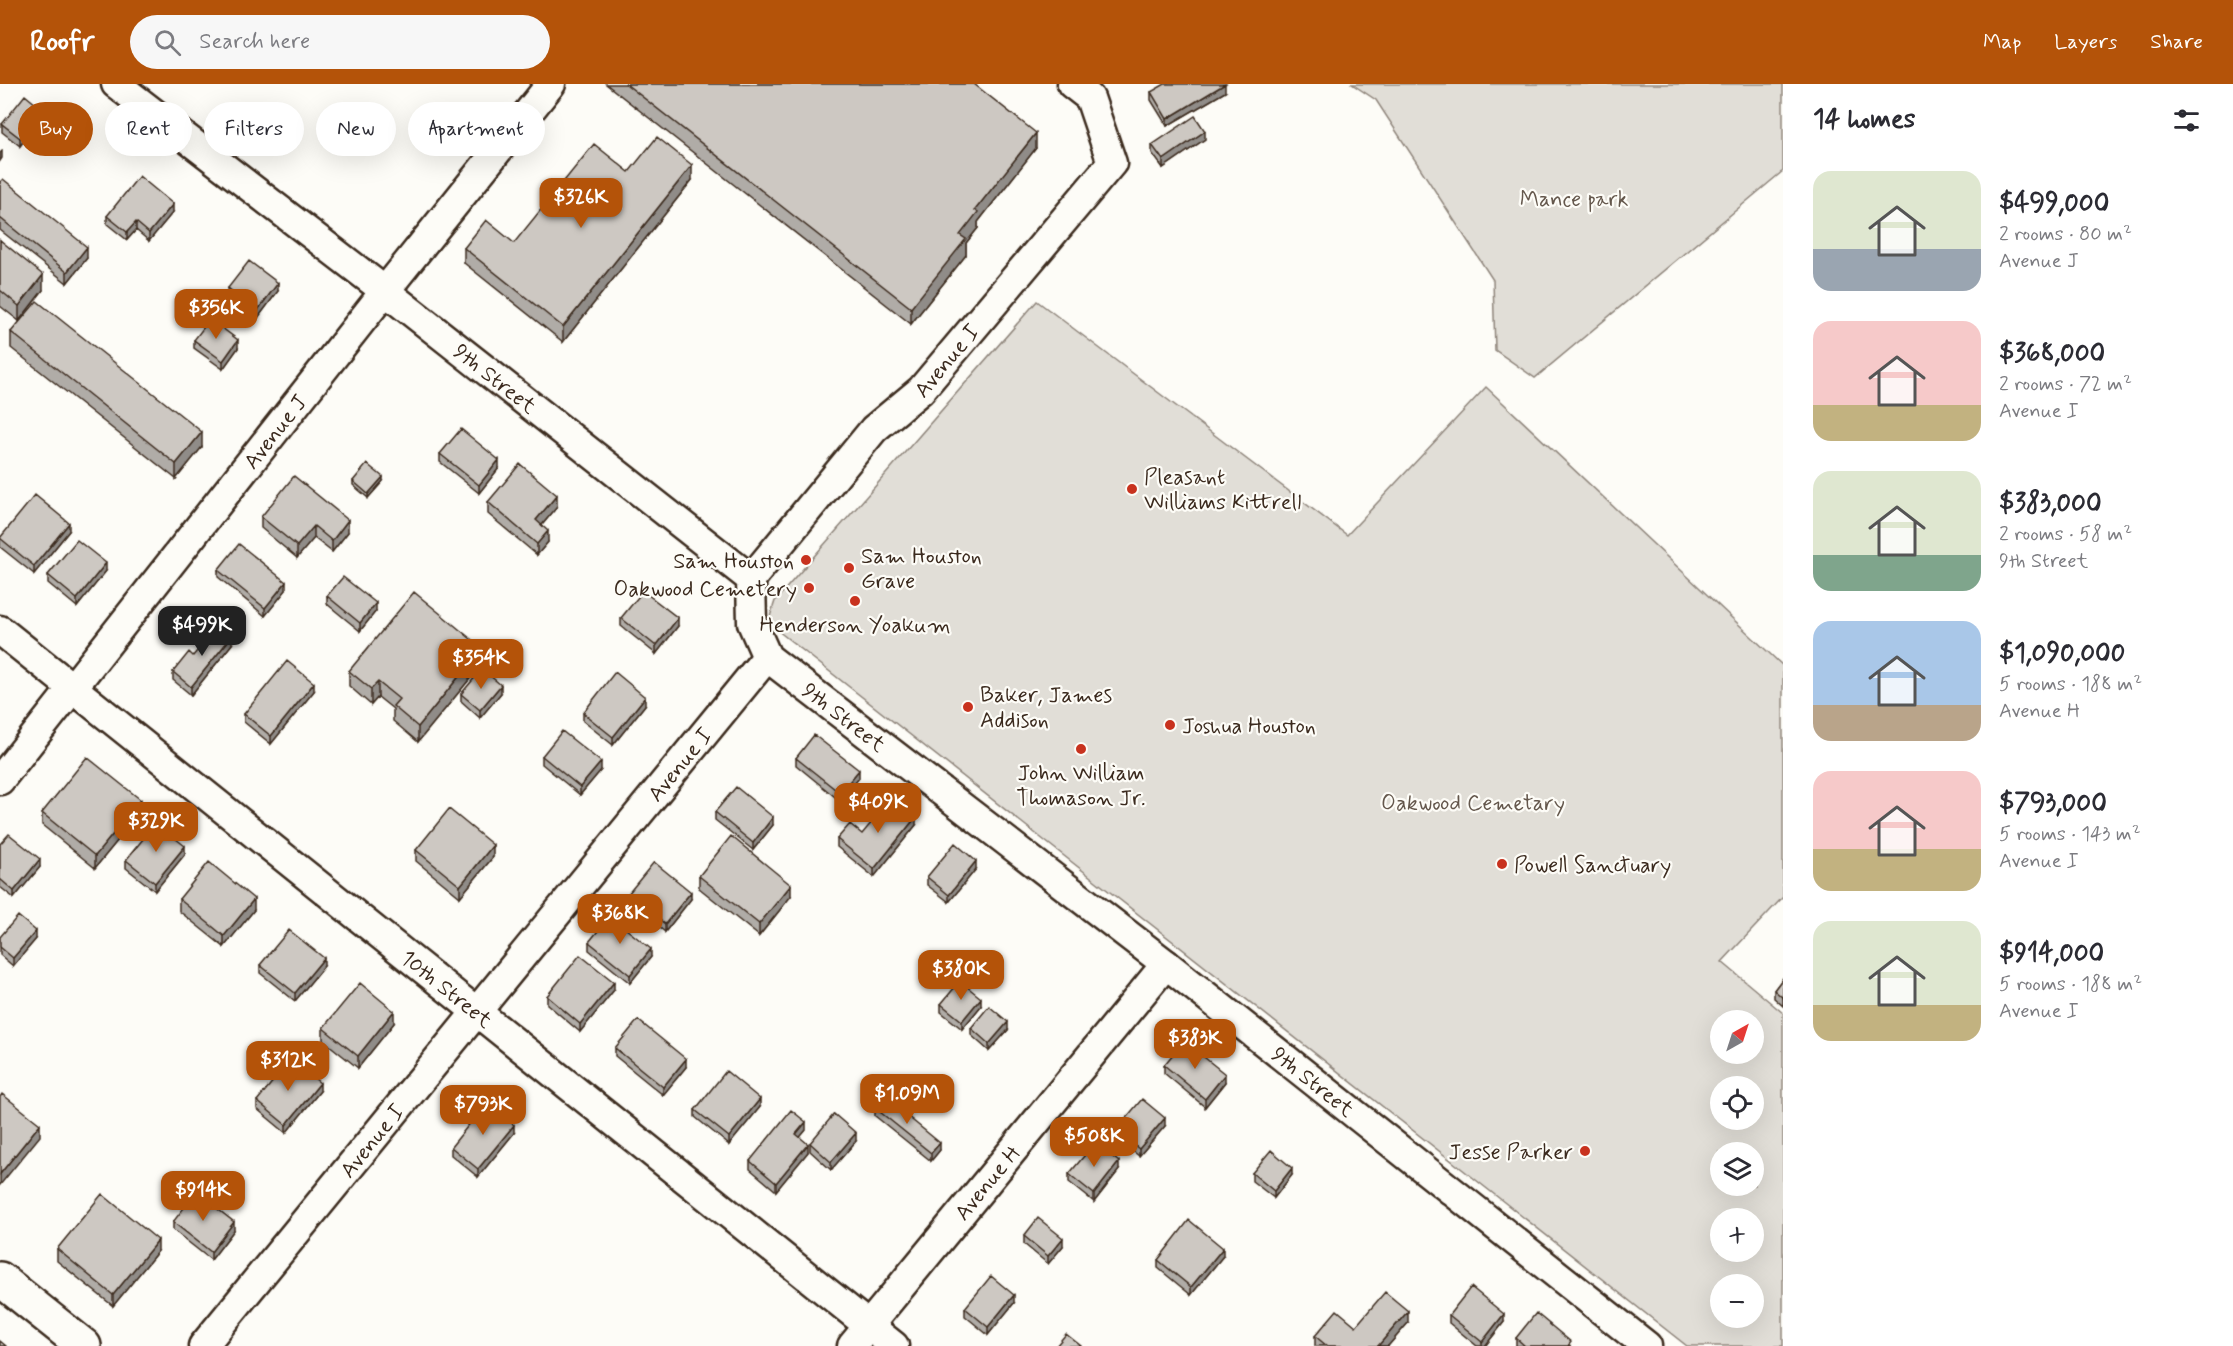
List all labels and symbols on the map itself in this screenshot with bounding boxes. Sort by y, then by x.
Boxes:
pin: $326K [539,178,623,229]
park label: Mance park [1520,186,1628,214]
pin: $356K [174,289,258,340]
street label: Avenue I [909,319,987,404]
street label: 9th Street [447,338,542,421]
street label: Avenue J [238,389,314,476]
place label: Pleasant Williams Kittrell [1144,464,1301,517]
marker: Pleasant Williams Kittrell [1125,482,1139,496]
place label: Sam Houston Grave [861,543,982,596]
place label: Sam Houston [673,548,794,576]
marker: Sam Houston [799,553,813,567]
marker: Sam Houston Grave [842,561,856,575]
place label: Oakwood Cemetery [614,576,797,604]
marker: Oakwood Cemetery [802,581,816,595]
marker: Henderson Yoakum [848,594,862,608]
pin: $499K [160,606,244,657]
place label: Henderson Yoakum [759,612,951,640]
pin: $354K [439,639,523,690]
street label: 9th Street [796,677,891,759]
place label: Baker, James Addison [980,682,1113,735]
marker: Baker, James Addison [961,700,975,714]
place label: Joshua Houston [1182,713,1316,741]
marker: Joshua Houston [1163,718,1177,732]
street label: Avenue I [642,722,720,808]
marker: John William Thomason Jr. [1074,742,1088,756]
place label: John William Thomason Jr. [1016,760,1146,813]
pin: $409K [836,783,920,834]
park label: Oakwood Cemetary [1381,790,1565,818]
pin: $329K [114,802,198,853]
place label: Powell Sanctuary [1514,852,1671,880]
marker: Powell Sanctuary [1495,857,1509,871]
pin: $368K [578,894,662,945]
street label: 10th Street [394,944,498,1035]
pin: $380K [919,950,1003,1001]
north arrow [1710,1010,1764,1064]
pin: $383K [1153,1019,1237,1070]
pin: $312K [246,1041,330,1092]
street label: 9th Street [1265,1041,1359,1124]
pin: $1.09M [858,1074,956,1125]
pin: $793K [441,1085,525,1136]
street label: Avenue I [334,1098,412,1184]
pin: $508K [1052,1117,1136,1168]
place label: Jesse Parker [1449,1139,1573,1167]
street label: Avenue H [949,1140,1027,1227]
marker: Jesse Parker [1578,1144,1592,1158]
pin: $914K [161,1171,245,1222]

